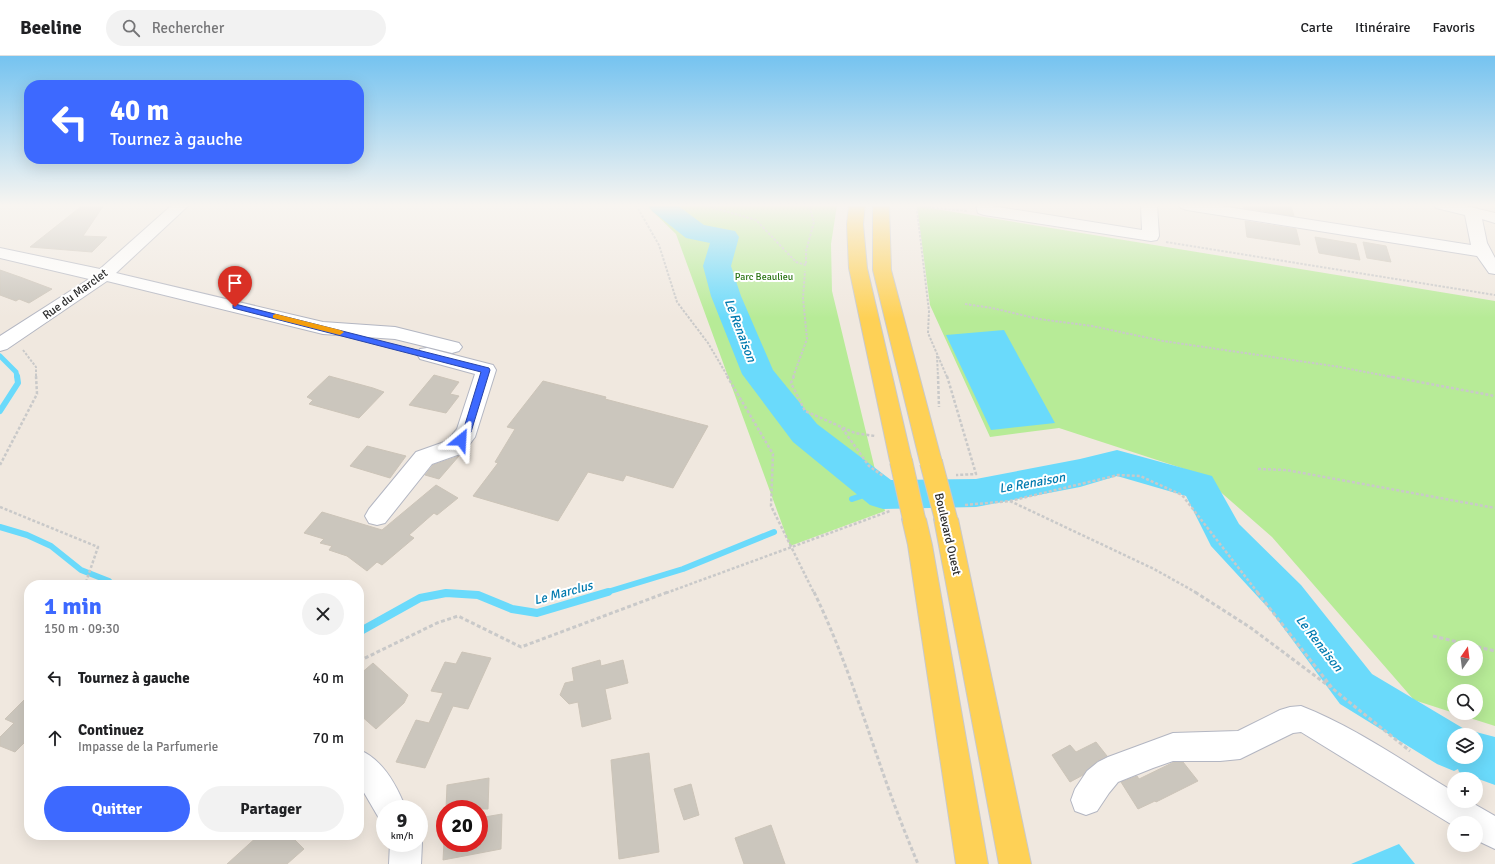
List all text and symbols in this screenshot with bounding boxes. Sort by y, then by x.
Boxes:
search box [106,10,386,46]
text: Beeline [20,16,82,40]
icon: search [120,17,142,39]
text: Rechercher [152,19,224,37]
text: Carte [1300,19,1333,36]
text: Itinéraire [1355,19,1411,36]
text: Favoris [1433,19,1475,36]
text: 40 m [110,94,169,128]
icon: left [44,96,96,148]
text: Tournez à gauche [110,128,243,150]
street label: Rue du Marclet [40,266,111,323]
pin [218,266,252,307]
park label: Parc Beaulieu [735,271,793,283]
icon: arrive [224,272,246,294]
water label: Le Renaison [721,296,760,365]
position arrow [440,419,482,461]
water label: Le Renaison [998,469,1067,497]
street label: Boulevard Ouest [931,491,964,577]
water label: Le Marclus [532,577,596,608]
text: 1 min [44,591,102,621]
button: close [302,593,344,635]
water label: Le Renaison [1292,612,1347,676]
text: 150 m · 09:30 [44,621,120,637]
north arrow [1447,640,1483,676]
map controls [1447,640,1483,852]
icon: left [44,667,66,689]
text: Tournez à gauche [78,669,190,687]
text: 40 m [313,669,344,687]
button: search [1447,684,1483,720]
text: Continuez [78,721,144,739]
icon: ahead [44,727,66,749]
button: layers [1447,728,1483,764]
text: 70 m [313,729,344,747]
text: Impasse de la Parfumerie [78,739,218,755]
button: + [1447,772,1483,808]
button: Quitter [44,786,190,832]
button: Partager [198,786,344,832]
speed limit sign: 20 [436,800,488,852]
text: 9 [397,808,407,833]
button: − [1447,816,1483,852]
text: km/h [391,830,413,842]

